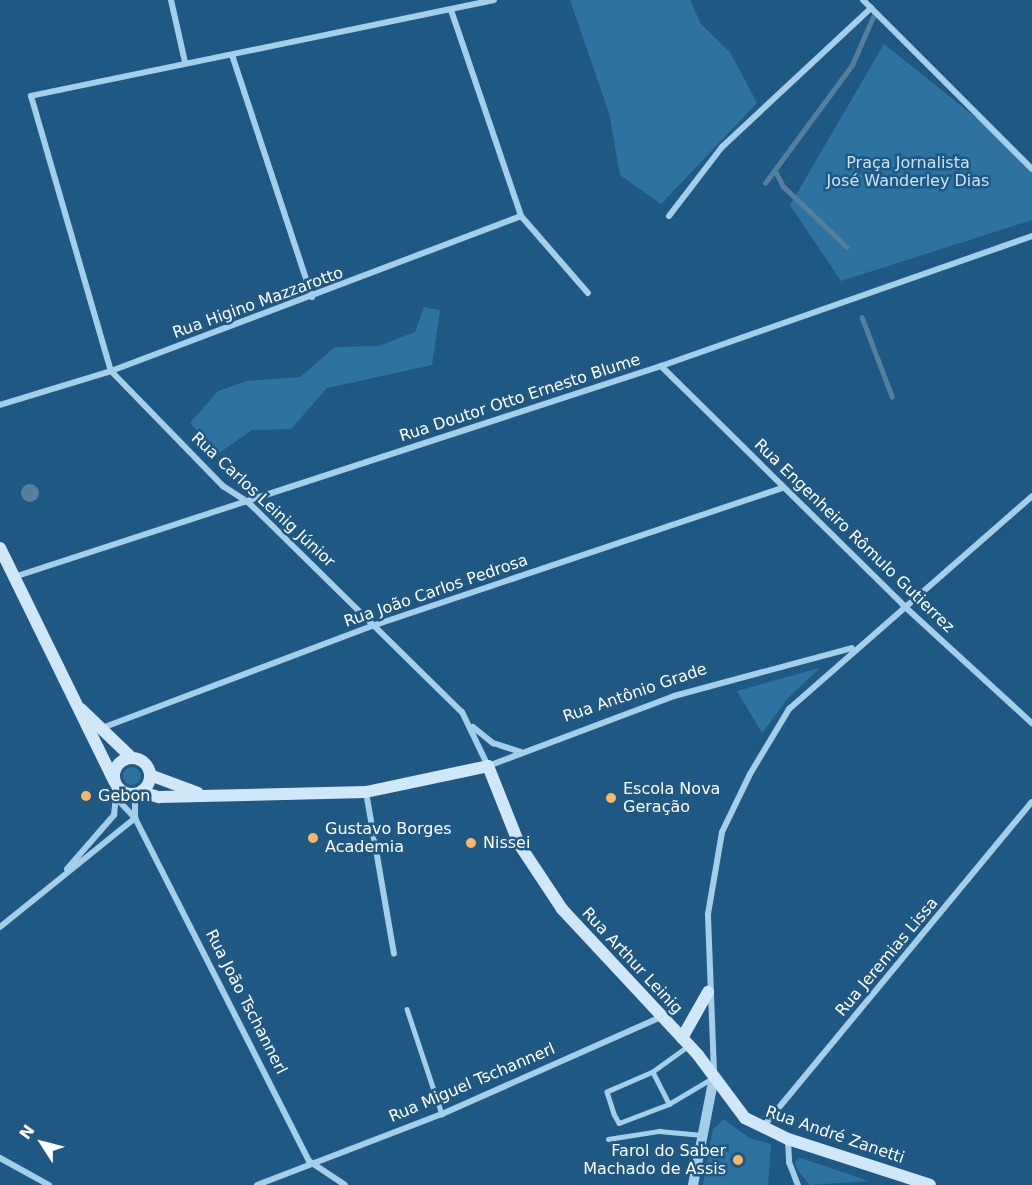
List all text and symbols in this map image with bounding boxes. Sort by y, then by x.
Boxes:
park label: Praça Jornalista José Wanderley Dias [827,153,989,191]
street label: Rua Higino Mazzarotto [170,263,346,343]
street label: Rua Doutor Otto Ernesto Blume [397,350,643,446]
street label: Rua Carlos Leinig Júnior [187,428,339,572]
street label: Rua Engenheiro Rômulo Gutierrez [750,435,958,637]
street label: Rua João Carlos Pedrosa [342,550,530,632]
street label: Rua Antônio Grade [561,659,709,727]
place label: Escola Nova Geração [623,779,720,817]
place label: Gebon [98,786,150,806]
marker: Gebon [79,789,93,803]
marker: Escola Nova Geração [604,791,618,805]
place label: Gustavo Borges Academia [325,819,452,857]
marker: Gustavo Borges Academia [306,831,320,845]
place label: Nissei [483,833,530,853]
marker: Nissei [464,836,478,850]
street label: Rua Jeremias Lissa [832,894,942,1020]
street label: Rua Arthur Leinig [578,904,686,1018]
street label: Rua João Tschannerl [201,926,291,1078]
street label: Rua Miguel Tschannerl [386,1039,558,1127]
street label: Rua André Zanetti [763,1102,907,1168]
north arrow [12,1113,72,1173]
text: N [15,1121,39,1143]
place label: Farol do Saber Machado de Assis [583,1141,726,1179]
marker: Farol do Saber Machado de Assis [731,1153,745,1167]

